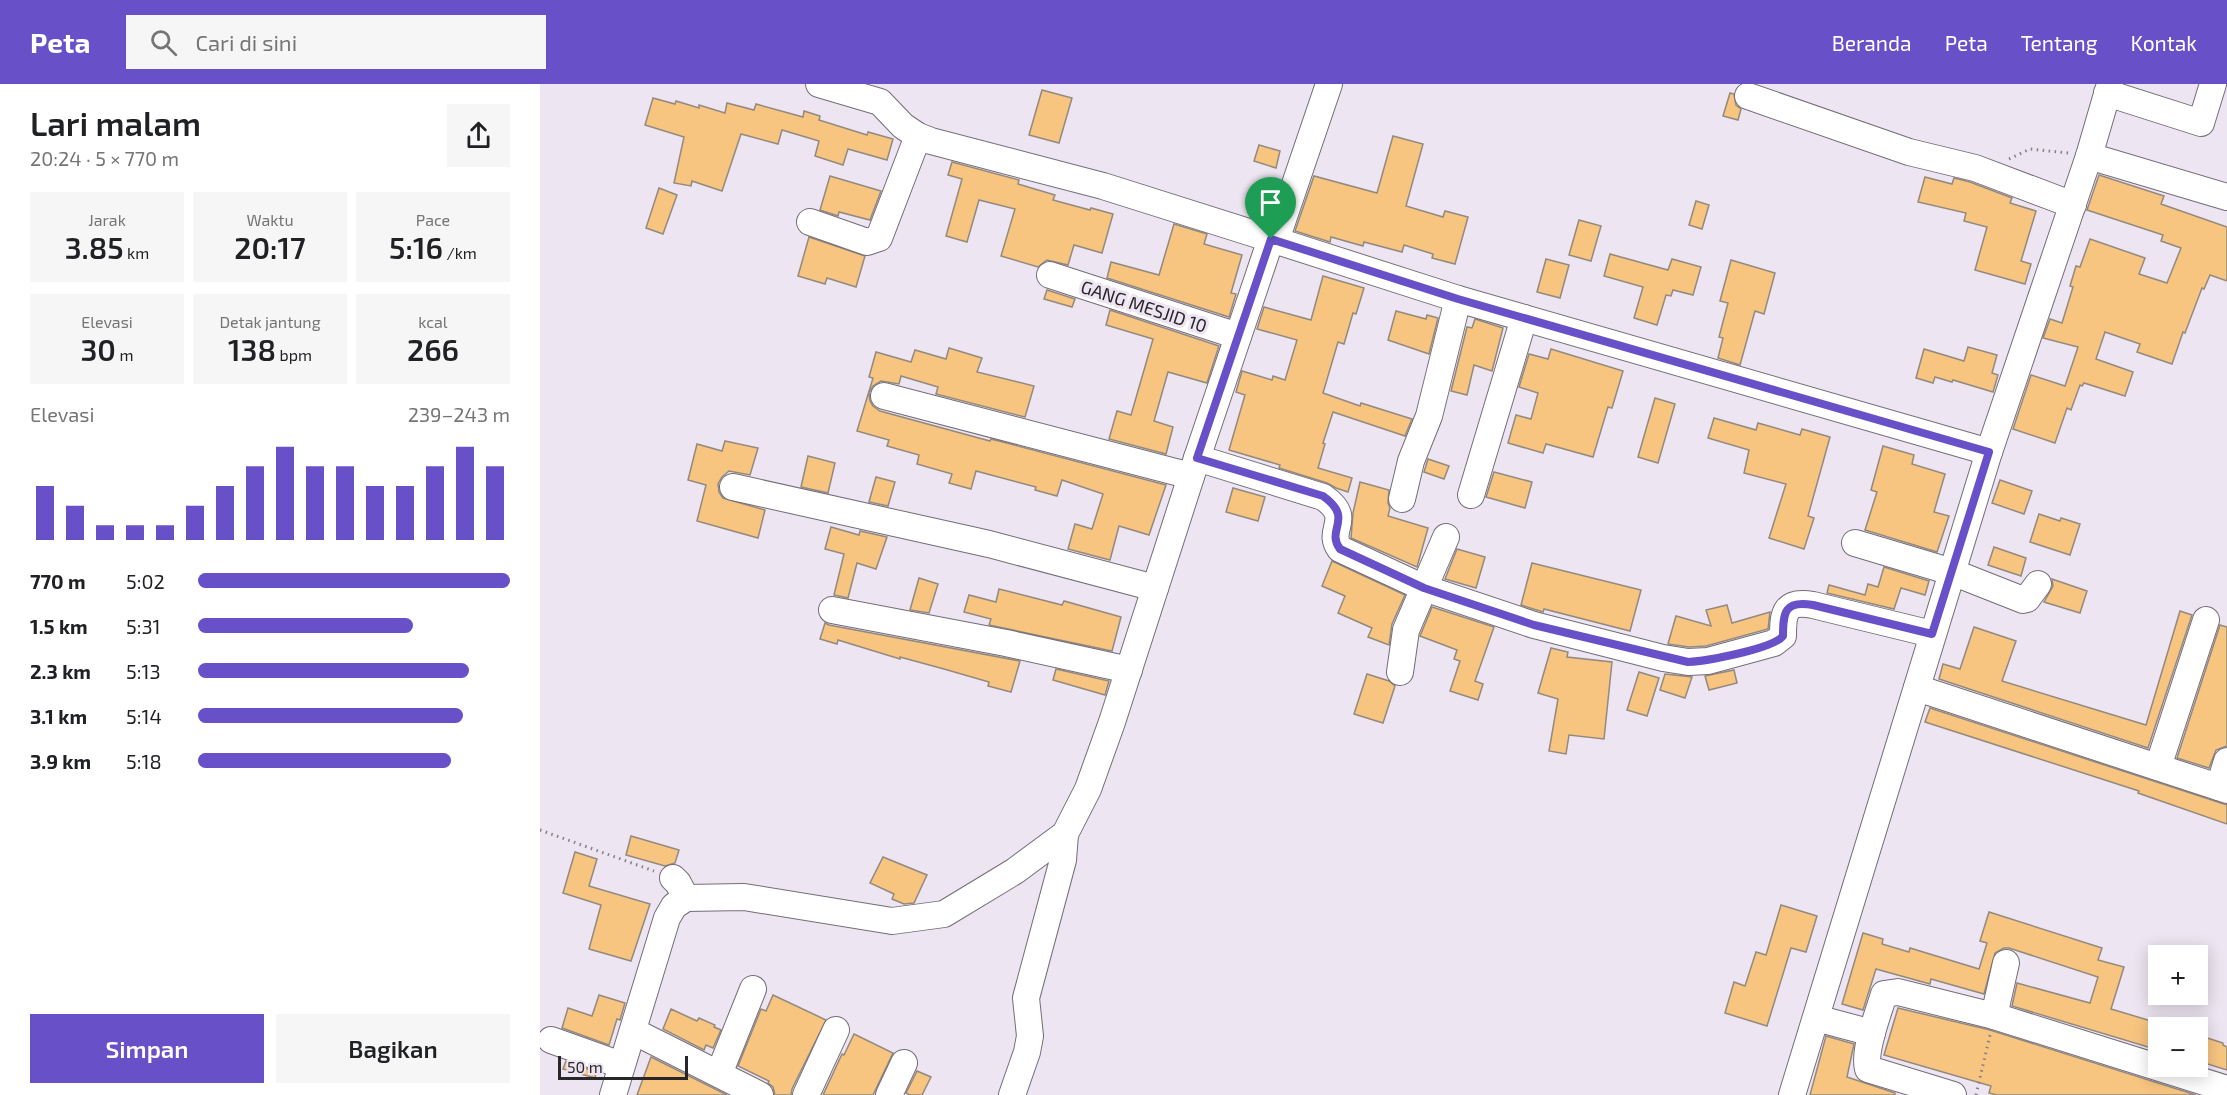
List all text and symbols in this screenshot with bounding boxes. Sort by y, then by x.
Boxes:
search box [126,15,546,69]
text: Peta [30,25,90,59]
icon: search [147,26,180,59]
text: Cari di sini [195,29,297,55]
text: Beranda [1832,30,1912,55]
text: Peta [1945,30,1988,55]
text: Tentang [2021,30,2098,55]
text: Kontak [2131,30,2197,55]
text: Lari malam [30,103,201,143]
button: share [447,104,510,167]
text: 20:24 · 5 × 770 m [30,146,179,170]
pin [1245,177,1296,239]
icon: arrive [1254,186,1287,219]
text: Jarak [88,210,126,229]
text: Waktu [246,210,294,229]
text: Pace [416,210,450,229]
text: 3.85 [65,229,124,265]
text: 20:17 [234,229,306,265]
text: 5:16 [389,229,443,265]
text: km [124,243,149,262]
text: /km [443,243,477,262]
street label: GANG MESJID 10 [1078,275,1210,337]
text: Elevasi [81,312,133,331]
text: Detak jantung [219,312,321,331]
text: kcal [418,312,448,331]
text: 30 [80,331,116,367]
text: 138 [228,331,276,367]
text: 266 [407,331,459,367]
text: m [116,345,134,364]
text: bpm [276,345,312,364]
text: Elevasi [30,402,94,426]
text: 239–243 m [408,402,510,426]
text: 770 m [30,569,86,593]
text: 5:02 [126,569,165,593]
text: 1.5 km [30,614,88,638]
text: 5:31 [126,614,161,638]
text: 2.3 km [30,659,91,683]
text: 5:13 [126,659,161,683]
text: 3.1 km [30,704,87,728]
text: 5:14 [126,704,162,728]
text: 3.9 km [30,749,91,773]
text: 5:18 [126,749,162,773]
map controls [2148,945,2208,1077]
button: + [2148,945,2208,1005]
button: Simpan [30,1014,264,1083]
button: Bagikan [276,1014,510,1083]
button: − [2148,1017,2208,1077]
scale bar [558,1053,688,1080]
text: 50 m [567,1057,603,1076]

